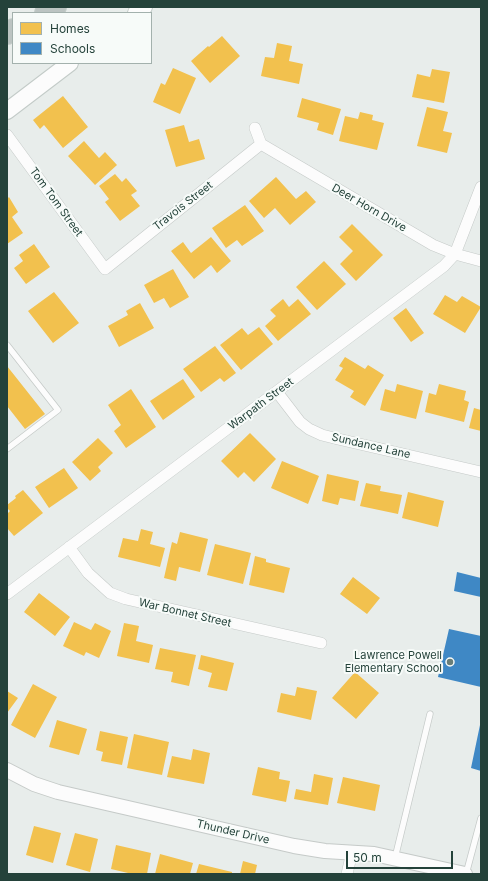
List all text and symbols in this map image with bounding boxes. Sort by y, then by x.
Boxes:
legend [12,12,152,64]
text: Homes [50,21,90,36]
text: Schools [50,41,95,56]
street label: Tom Tom Street [27,165,85,239]
street label: Travois Street [151,179,215,233]
street label: Deer Horn Drive [329,181,409,235]
street label: Warpath Street [226,375,296,433]
street label: Sundance Lane [330,431,412,461]
street label: War Bonnet Street [137,596,233,630]
place label: Lawrence Powell Elementary School [345,649,442,675]
marker: Lawrence Powell Elementary School [445,657,455,667]
street label: Thunder Drive [195,817,271,847]
scale bar [348,843,455,869]
text: 50 m [353,850,382,865]

